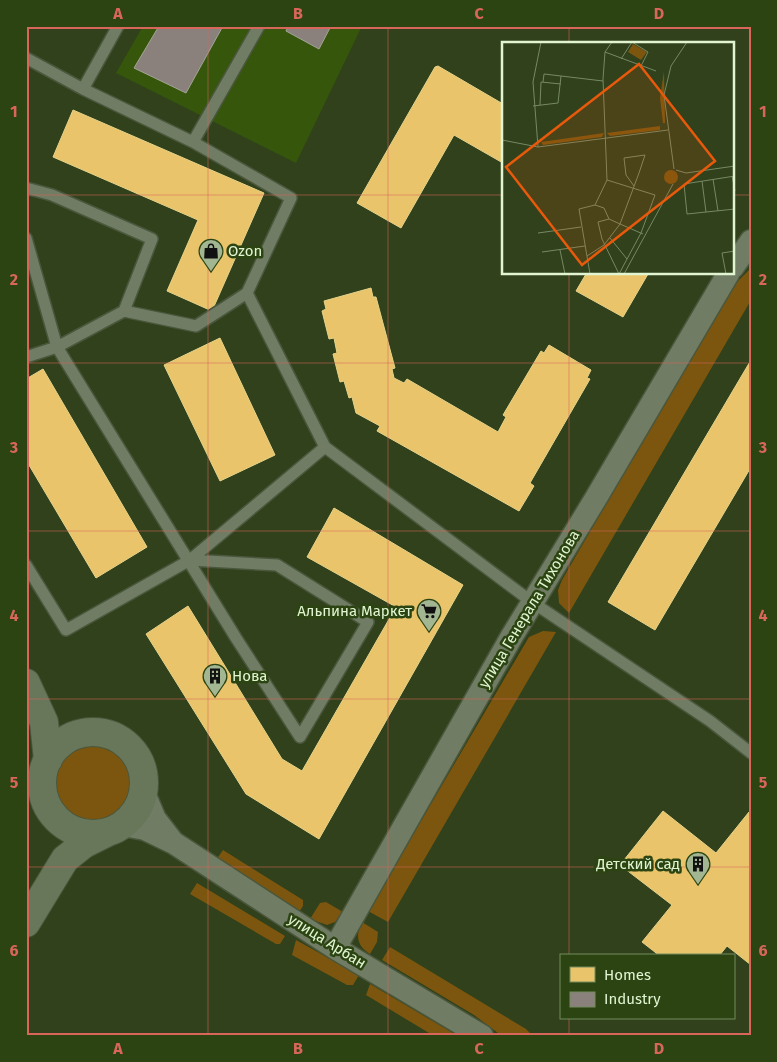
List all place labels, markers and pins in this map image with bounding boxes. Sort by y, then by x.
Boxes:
shop icon: Ozon [198,238,224,272]
place label: Ozon [228,242,262,260]
supermarket icon: Альпина Маркет [416,598,442,632]
place label: Альпина Маркет [297,602,412,620]
building icon: Нова [202,663,228,697]
place label: Нова [232,667,267,685]
building icon: Детский сад [685,851,711,885]
place label: Детский сад [595,855,680,873]

